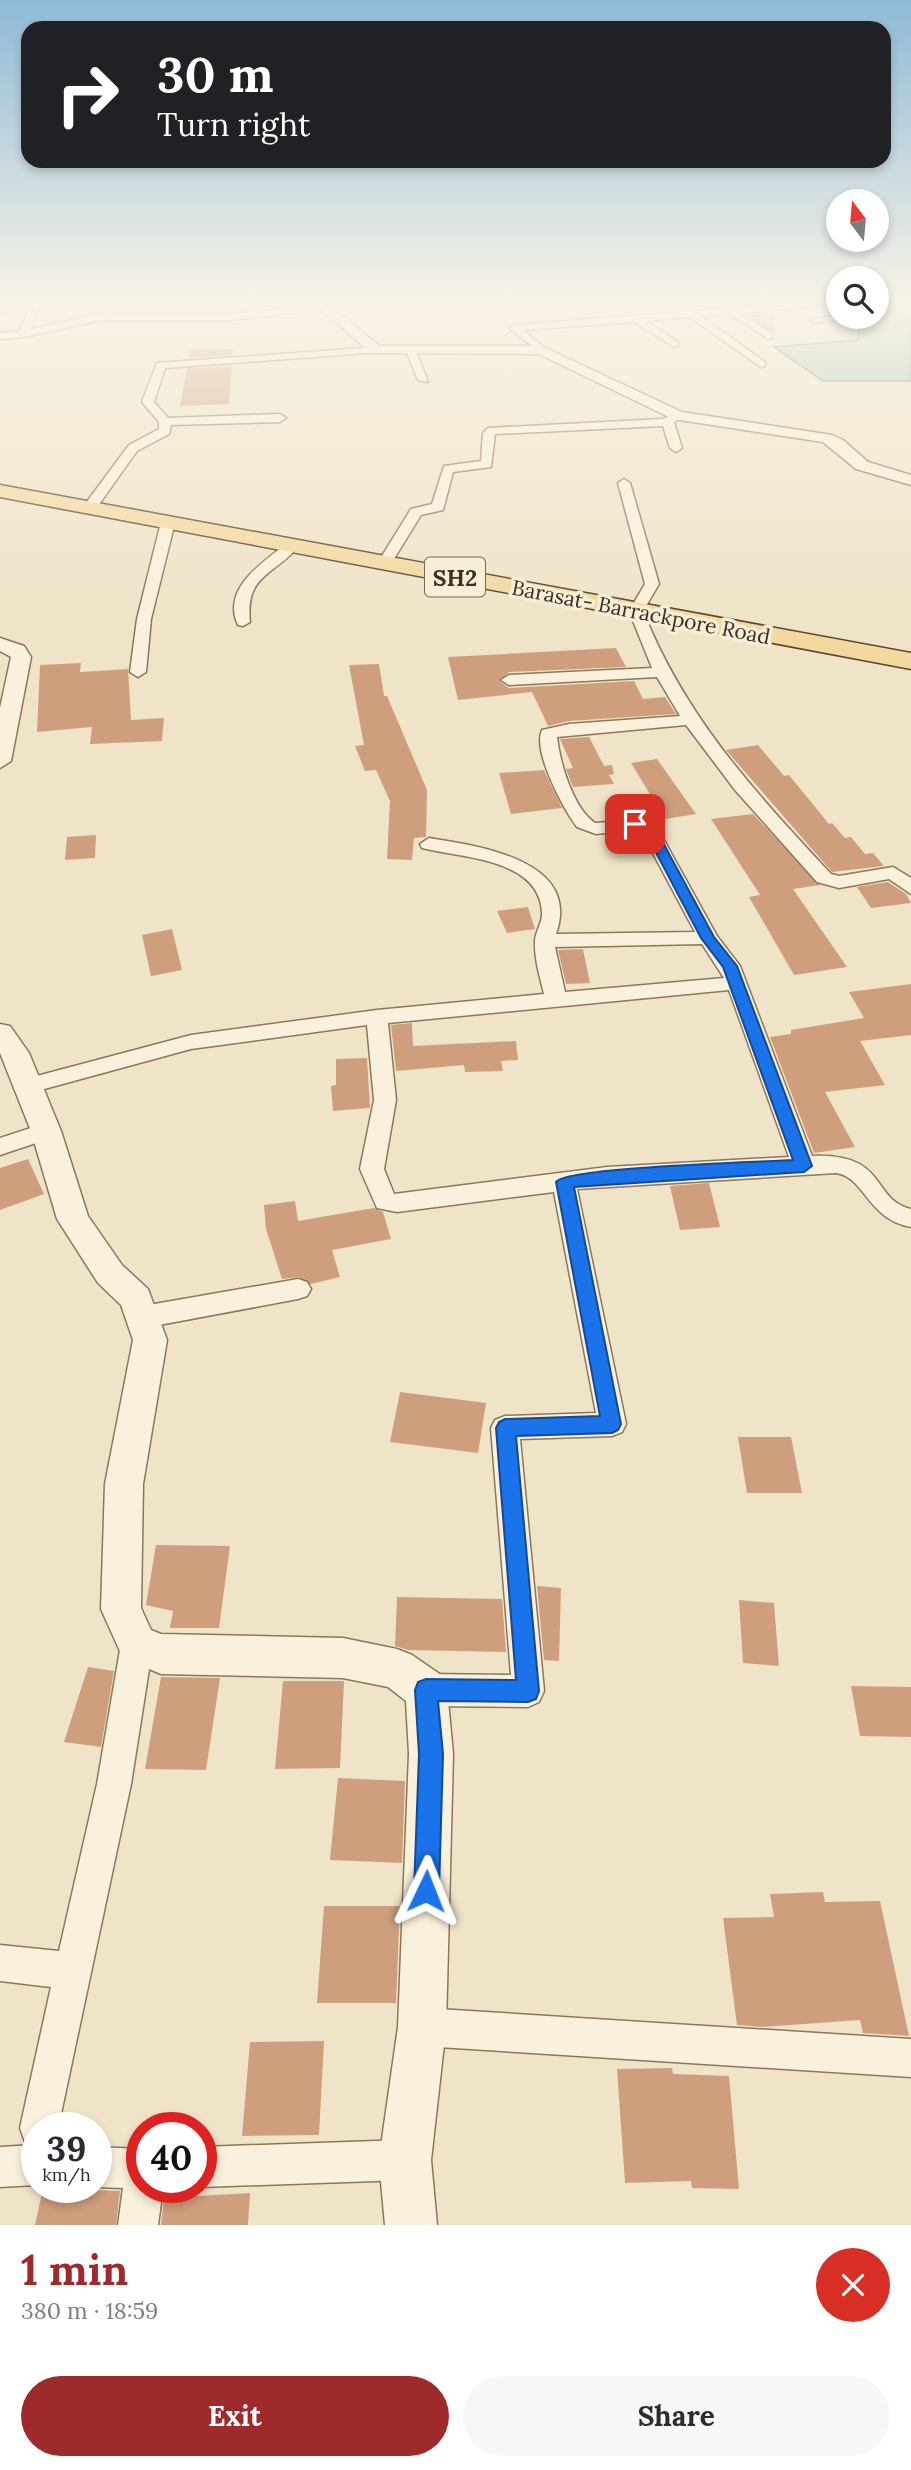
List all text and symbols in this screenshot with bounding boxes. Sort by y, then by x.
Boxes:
text: 30 m [157,43,274,105]
icon: right [42,49,133,140]
text: Turn right [157,104,310,145]
north arrow [826,189,889,252]
map controls [826,189,889,329]
button: search [826,266,889,329]
road number: SH2 [425,558,485,596]
street label: Barasat- Barrackpore Road [510,574,772,650]
pin [605,794,665,854]
icon: arrive [616,805,654,843]
position arrow [389,1854,463,1928]
speed limit sign: 40 [126,2112,217,2203]
text: 39 [47,2126,86,2171]
text: km/h [42,2163,91,2186]
text: 1 min [21,2243,128,2297]
button: close [816,2248,890,2322]
text: 380 m · 18:59 [21,2296,158,2325]
button: Exit [21,2376,449,2456]
button: Share [463,2376,890,2456]

